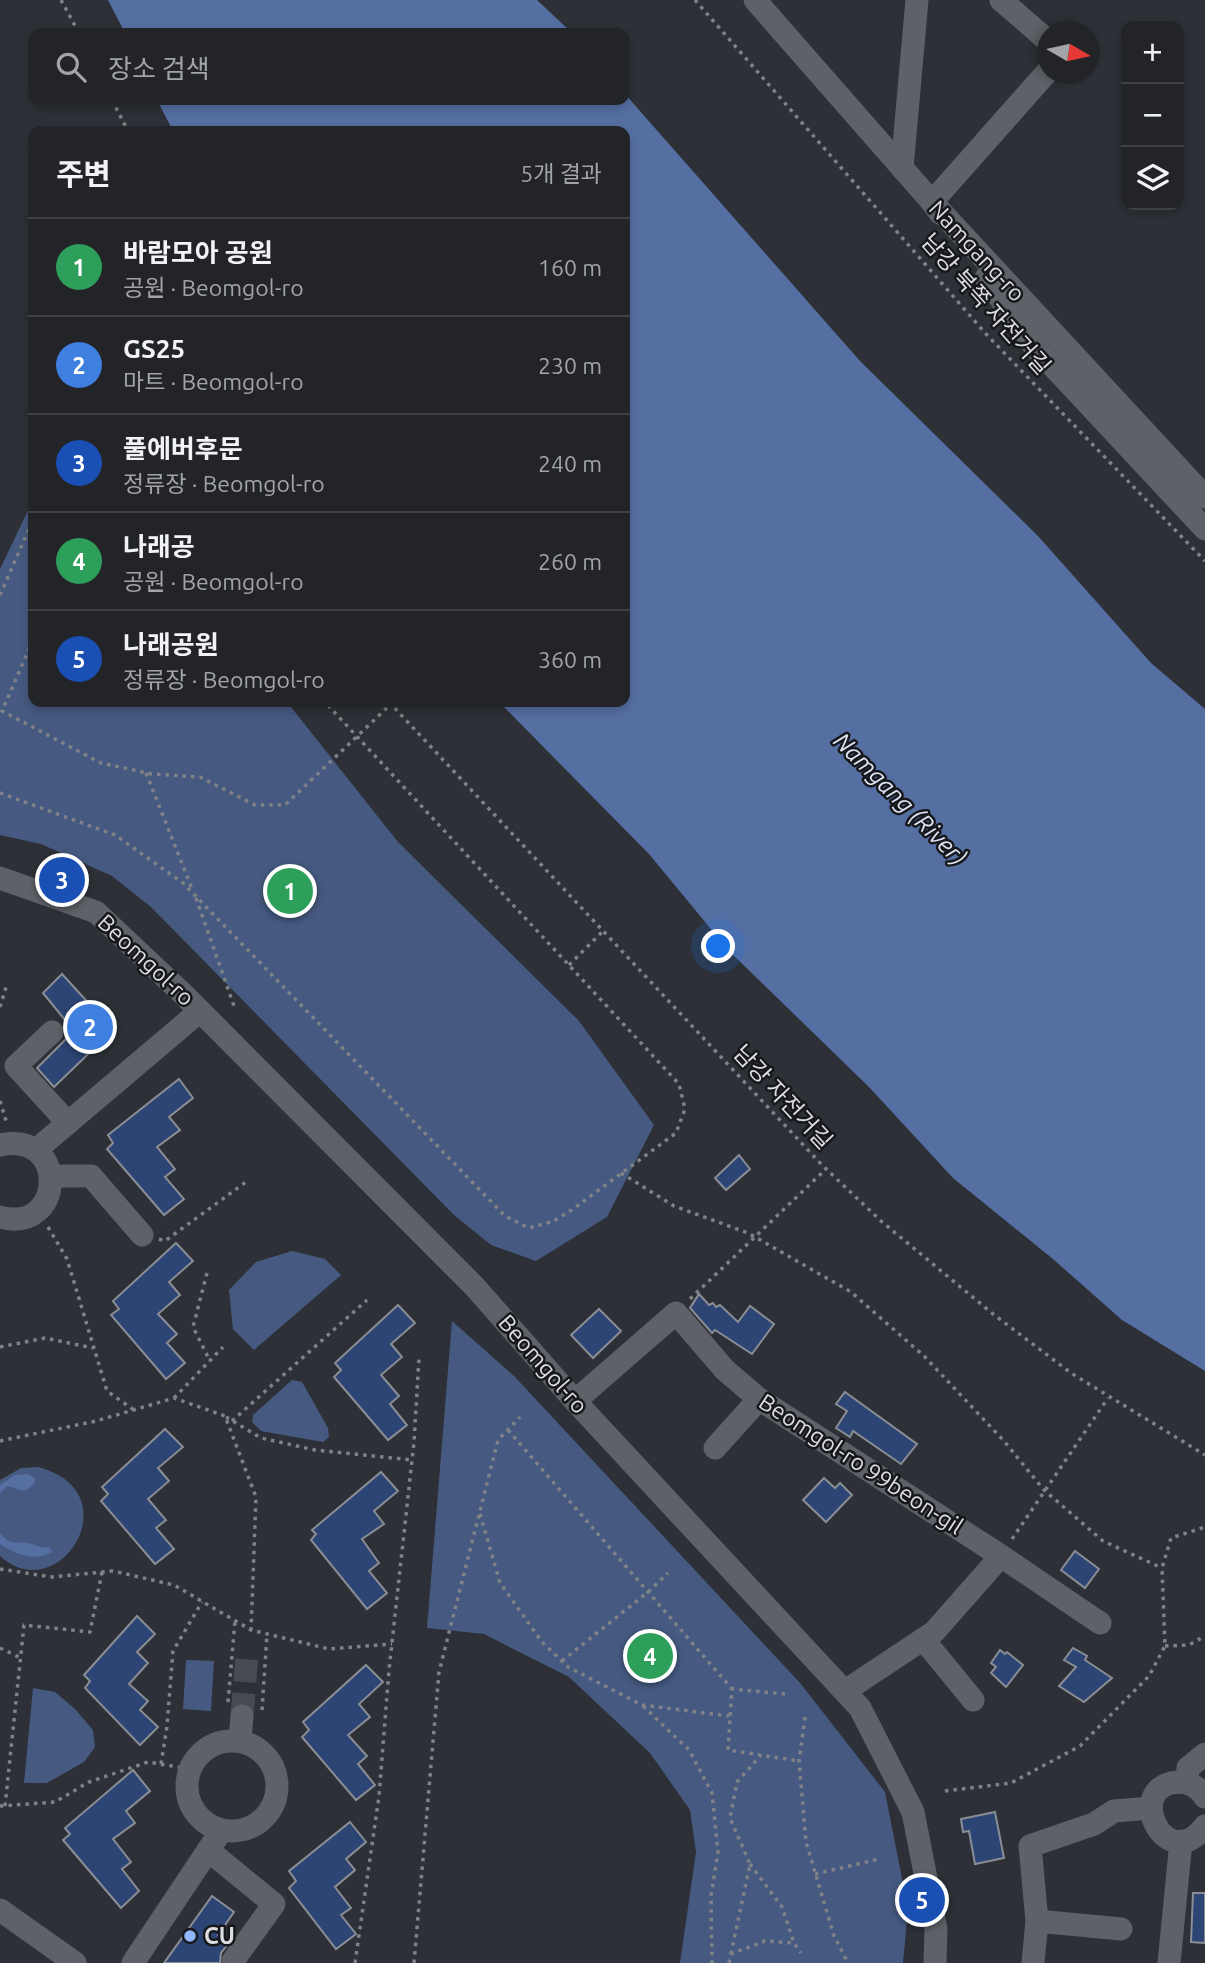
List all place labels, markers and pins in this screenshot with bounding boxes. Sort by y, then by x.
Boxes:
pin: 3 [39,854,85,906]
pin: 1 [267,865,313,917]
pin: 2 [67,1001,113,1053]
pin: 4 [627,1630,673,1682]
pin: 5 [899,1874,945,1926]
place label: CU [204,1923,235,1948]
marker: CU [182,1928,198,1944]

